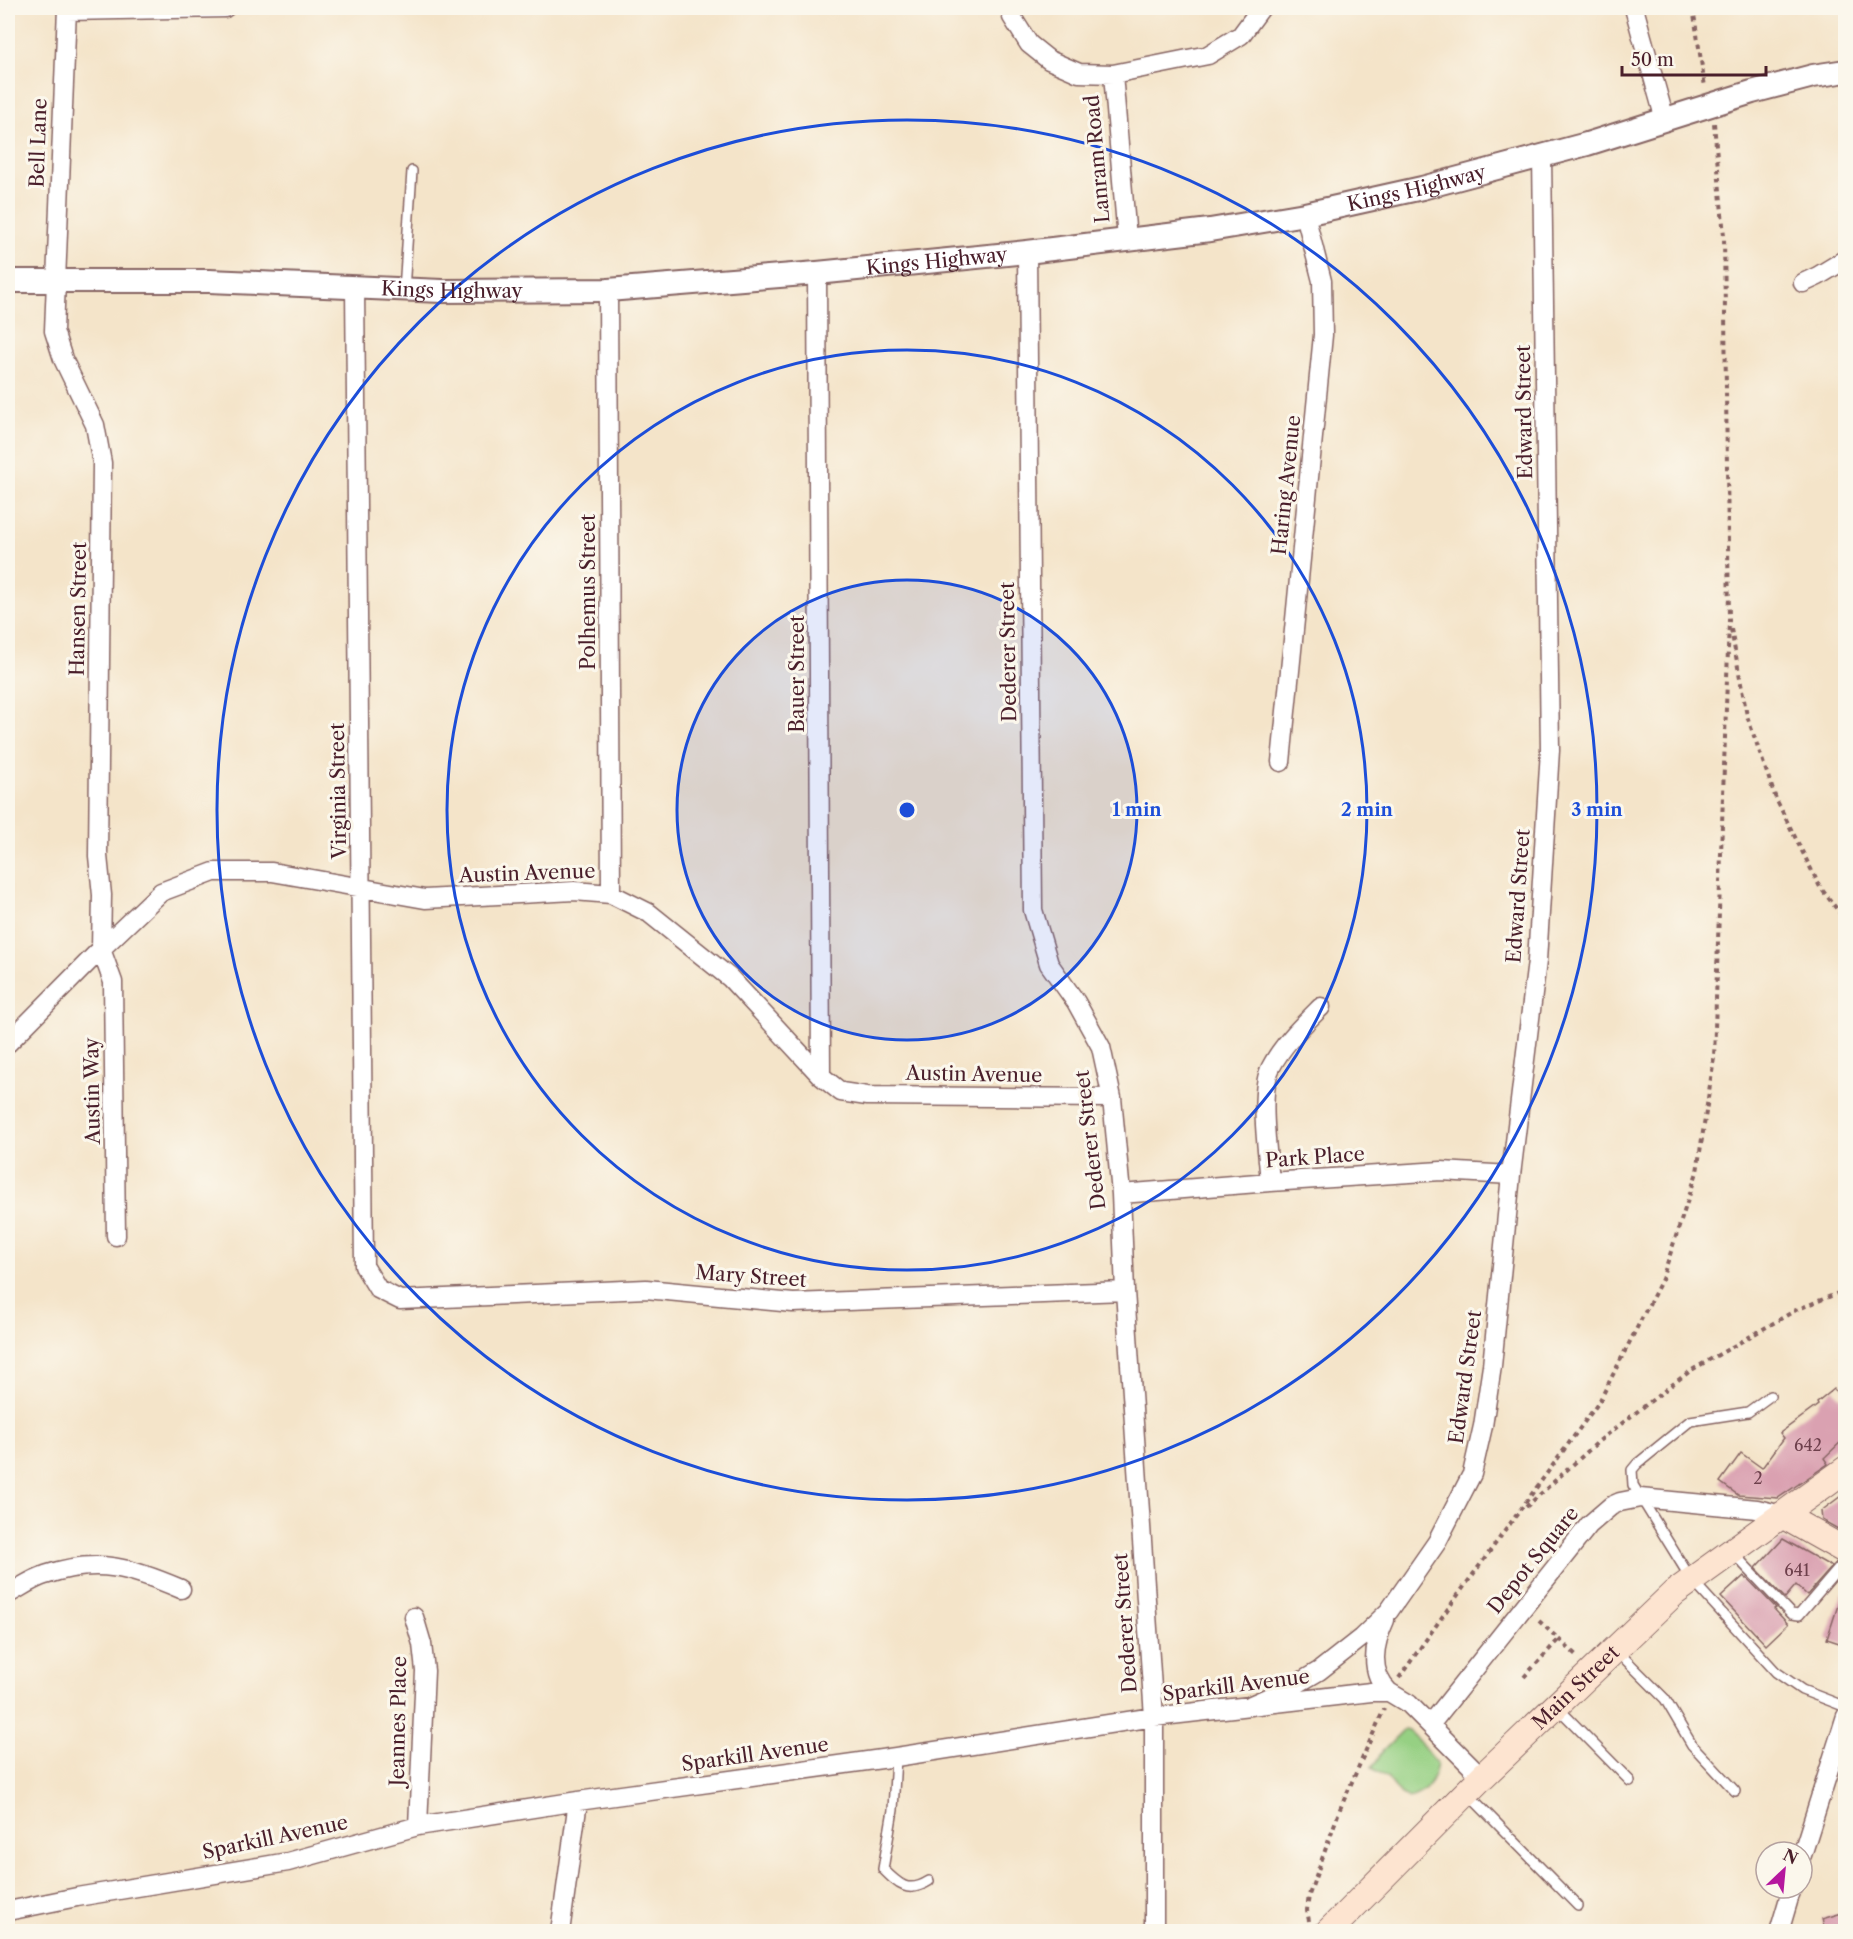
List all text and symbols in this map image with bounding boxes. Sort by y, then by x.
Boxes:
scale bar [1622,39,1766,77]
text: 50 m [1631,49,1674,71]
street label: Lanram Road [1079,94,1115,224]
street label: Bell Lane [24,98,52,188]
street label: Kings Highway [1345,159,1489,216]
street label: Kings Highway [865,242,1009,280]
street label: Kings Highway [380,276,524,303]
street label: Edward Street [1511,344,1537,480]
street label: Haring Avenue [1267,414,1305,556]
street label: Polhemus Street [576,514,600,670]
street label: Hansen Street [65,542,91,676]
street label: Dederer Street [995,582,1021,722]
street label: Bauer Street [785,615,809,733]
street label: Virginia Street [325,723,351,860]
text: 1 min [1112,799,1162,821]
text: 2 min [1341,799,1394,821]
text: 3 min [1571,799,1623,821]
centre of rings [897,800,917,820]
street label: Edward Street [1501,828,1535,964]
street label: Austin Avenue [457,859,596,887]
street label: Austin Way [79,1036,105,1146]
street label: Austin Avenue [904,1061,1043,1087]
street label: Dederer Street [1070,1069,1110,1211]
street label: Park Place [1264,1142,1366,1172]
street label: Mary Street [695,1260,807,1292]
street label: Edward Street [1444,1309,1486,1445]
house number: 642 [1794,1435,1822,1455]
house number: 2 [1753,1468,1763,1488]
street label: Depot Square [1483,1502,1583,1618]
street label: Dederer Street [1108,1552,1142,1694]
house number: 641 [1784,1560,1810,1580]
street label: Main Street [1527,1640,1624,1735]
street label: Jeannes Place [385,1656,411,1789]
street label: Sparkill Avenue [1161,1664,1311,1706]
street label: Sparkill Avenue [680,1732,830,1776]
street label: Sparkill Avenue [200,1810,350,1864]
north arrow [1754,1840,1814,1900]
text: N [1780,1844,1801,1869]

